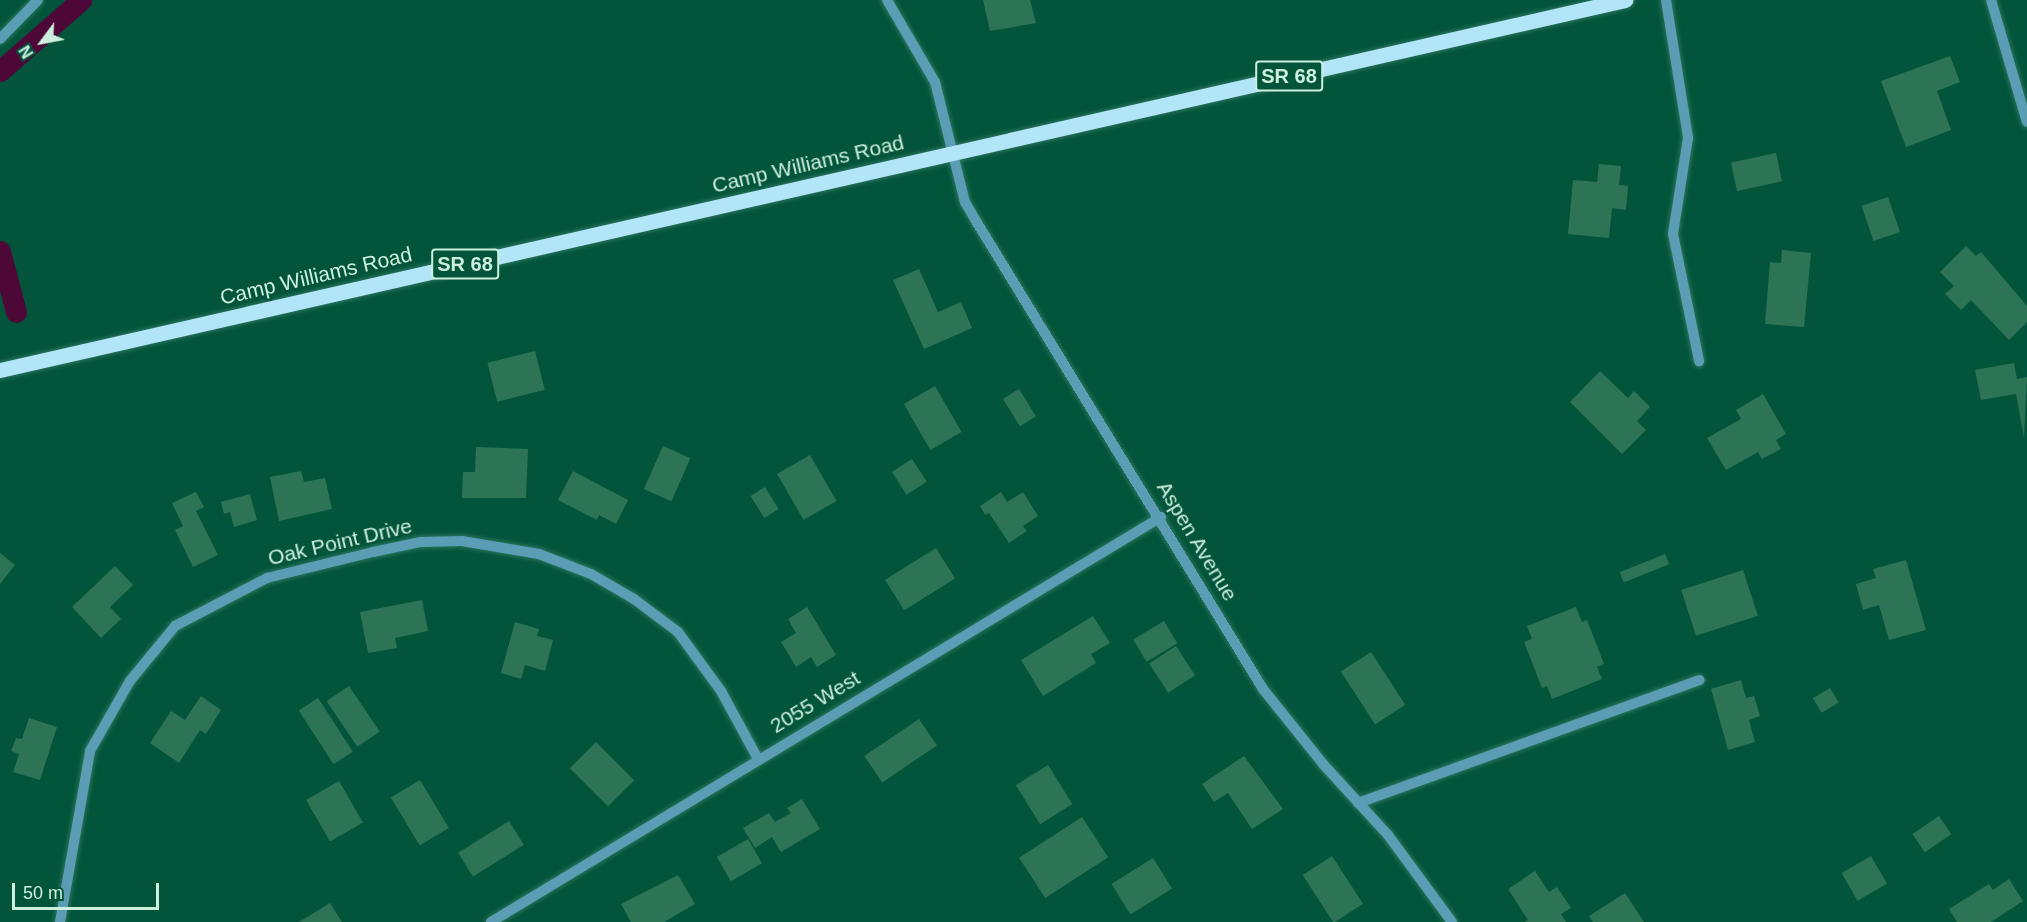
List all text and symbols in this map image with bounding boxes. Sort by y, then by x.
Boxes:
north arrow [12,12,72,72]
text: N [16,42,37,61]
road number: SR 68 [1254,59,1324,93]
street label: Camp Williams Road [710,130,906,198]
street label: Camp Williams Road [218,242,414,310]
road number: SR 68 [430,247,500,281]
street label: Aspen Avenue [1151,476,1243,606]
street label: Oak Point Drive [266,513,414,571]
street label: 2055 West [766,665,864,739]
scale bar [15,871,162,909]
text: 50 m [23,883,63,903]

